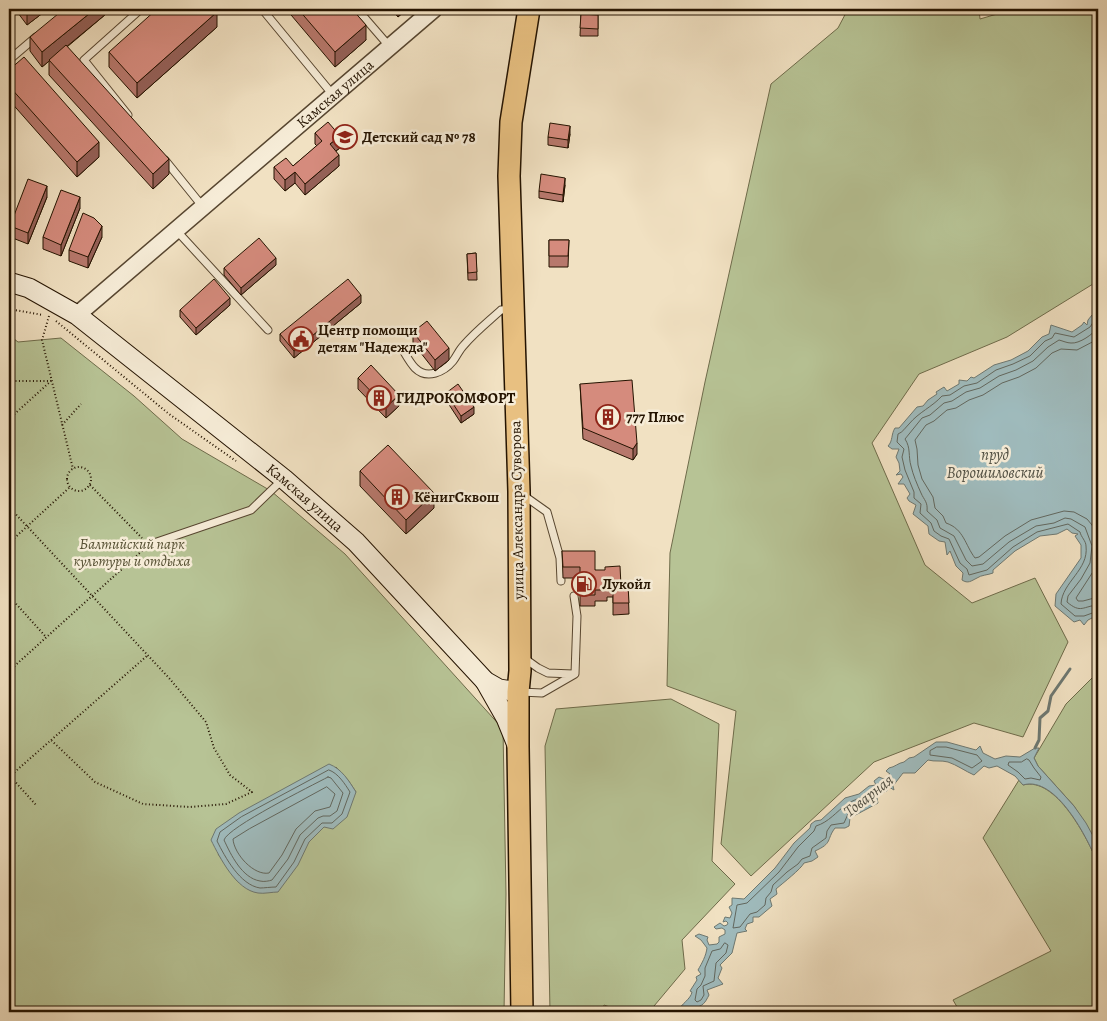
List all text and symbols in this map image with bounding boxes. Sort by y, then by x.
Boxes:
street label: Камская улица [292,55,378,133]
school or university icon: Детский сад № 78 [332,124,358,150]
place label: Детский сад № 78 [362,127,476,147]
place label: Центр помощи детям "Надежда" [317,320,428,357]
public building icon: Центр помощи детям "Надежда" [288,326,314,352]
building icon: ГИДРОКОМФОРТ [366,385,392,411]
place label: ГИДРОКОМФОРТ [396,388,516,408]
building icon: 777 Плюс [595,404,621,430]
place label: 777 Плюс [626,407,684,427]
street label: улица Александра Суворова [505,420,529,601]
water label: пруд Ворошиловский [946,444,1044,484]
street label: Камская улица [262,459,348,537]
building icon: КёнигСквош [384,484,410,510]
place label: КёнигСквош [414,487,499,507]
park label: Балтийский парк культуры и отдыха [73,534,191,571]
fuel station icon: Лукойл [571,571,597,597]
place label: Лукойл [602,574,651,594]
water label: Товарная [839,769,898,822]

